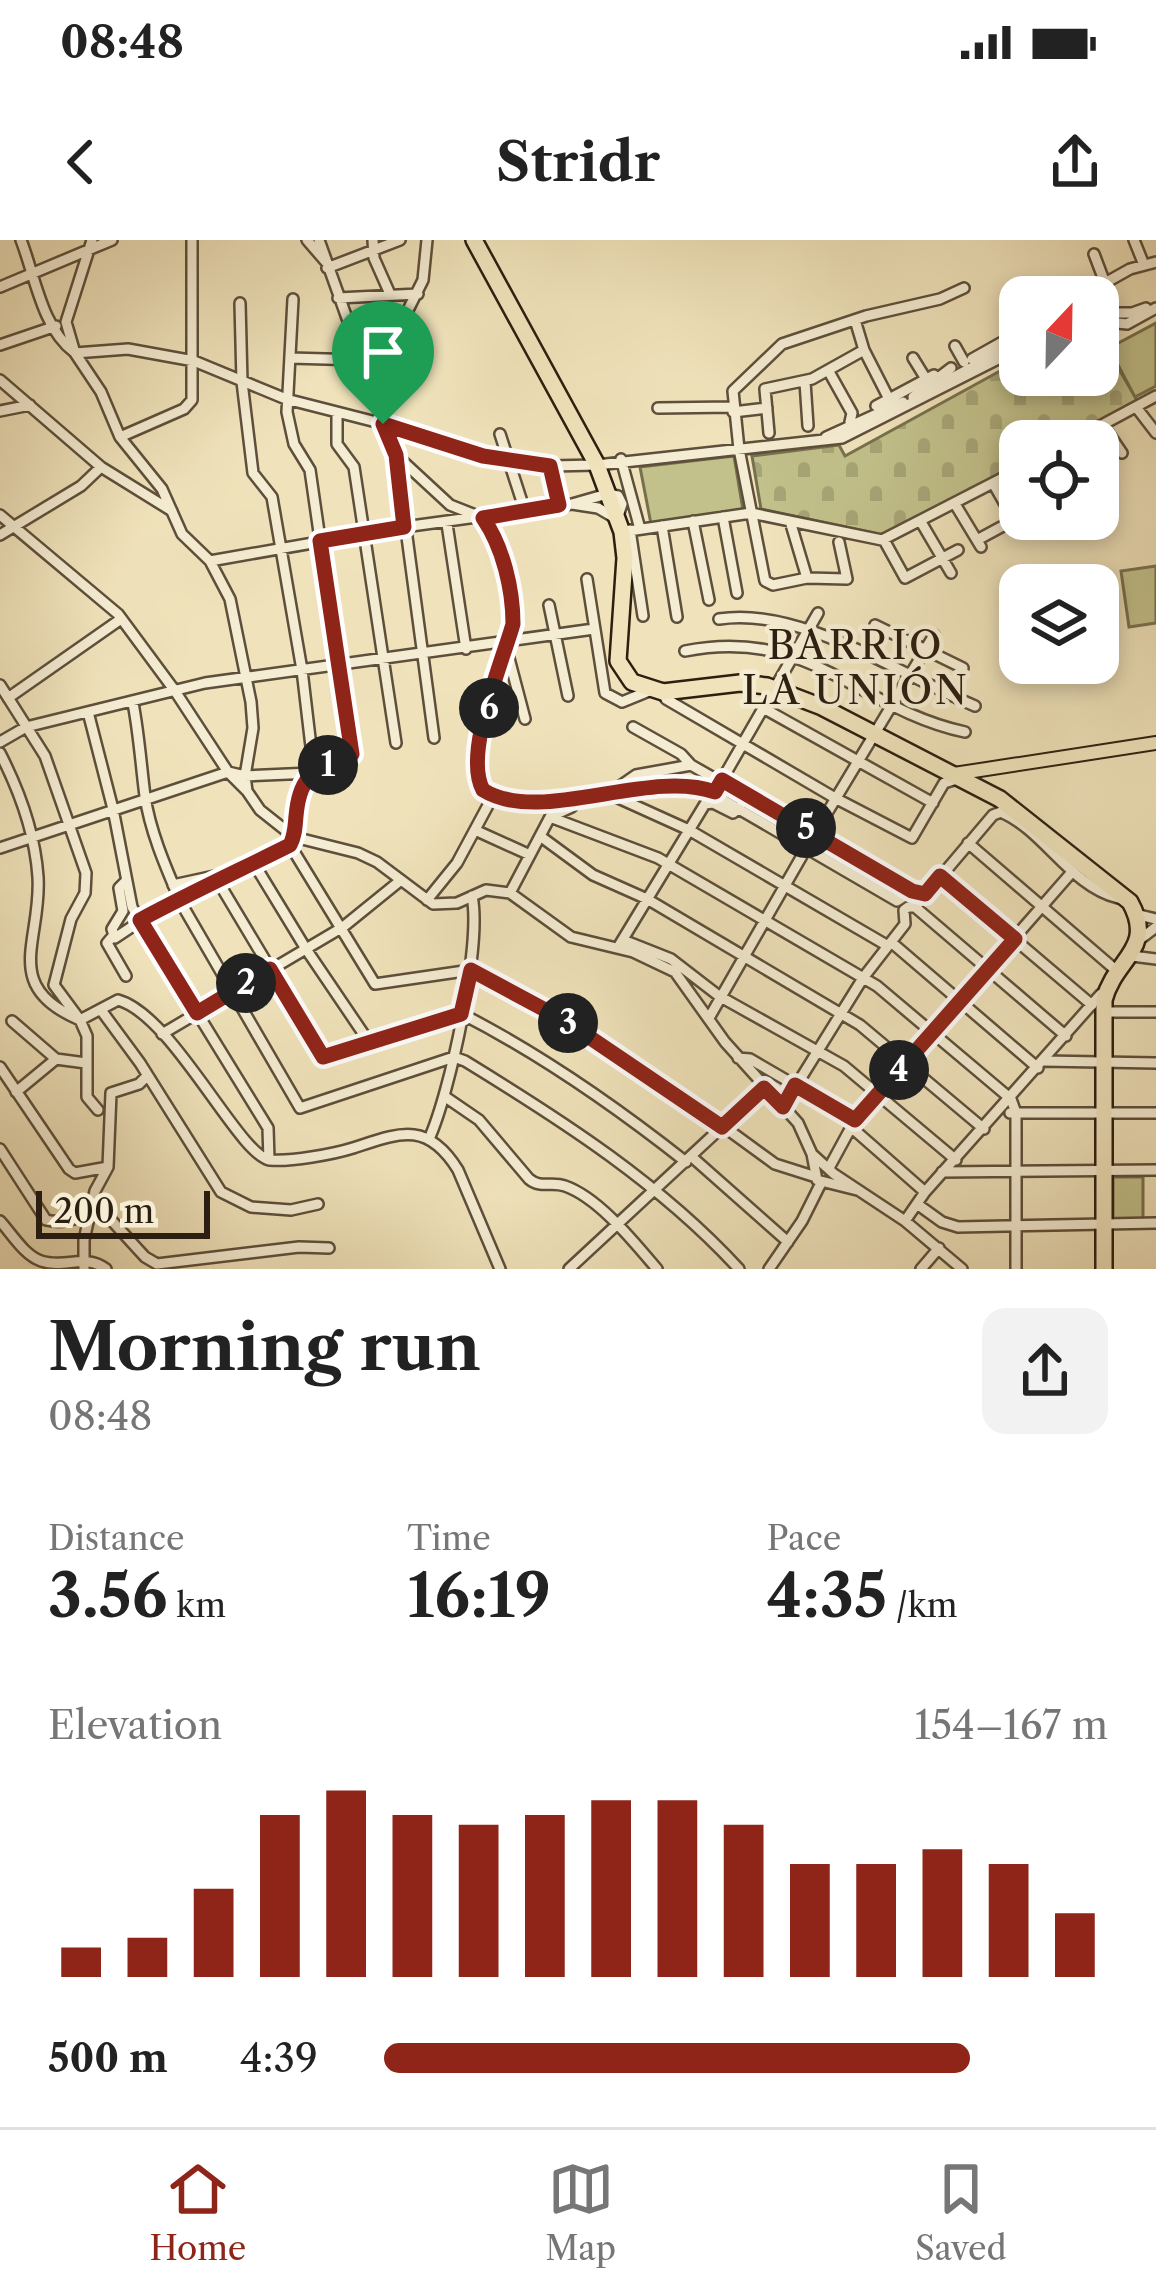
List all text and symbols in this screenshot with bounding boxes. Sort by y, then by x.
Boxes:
text: 08:48 [60,14,184,70]
icon: back [48,129,114,195]
text: Stridr [496,129,660,195]
icon: share [1042,129,1108,195]
north arrow [999,276,1119,396]
map controls [999,276,1119,684]
pin [332,301,434,424]
icon: arrive [350,319,416,385]
button: locate [999,420,1119,540]
button: layers [999,564,1119,684]
district label: BARRIO LA UNIÓN [742,621,970,714]
pin: 6 [459,678,519,738]
text: 6 [479,687,499,728]
pin: 1 [298,735,358,795]
text: 1 [321,744,335,785]
pin: 5 [776,798,836,858]
text: 5 [797,807,815,848]
pin: 2 [216,953,276,1013]
text: 2 [236,962,256,1003]
pin: 3 [538,993,598,1053]
text: 3 [559,1002,577,1043]
pin: 4 [869,1040,929,1100]
text: 4 [889,1049,909,1090]
scale bar [36,1185,210,1238]
text: 200 m [54,1191,154,1232]
text: Morning run [48,1306,481,1387]
button: share [982,1308,1108,1434]
text: 08:48 [48,1392,152,1440]
text: Distance [48,1518,185,1559]
text: Time [407,1518,491,1559]
text: Pace [767,1518,841,1559]
text: 3.56 [48,1559,168,1633]
text: 16:19 [407,1559,551,1633]
text: 4:35 [767,1559,887,1633]
text: km [168,1585,226,1626]
text: /km [887,1585,958,1626]
text: Elevation [48,1701,222,1749]
text: 154–167 m [915,1701,1108,1749]
text: 500 m [48,2034,168,2082]
text: 4:39 [240,2034,318,2082]
tab: Home [149,2156,246,2269]
tab: Map [545,2156,616,2269]
tab: Saved [915,2156,1007,2269]

